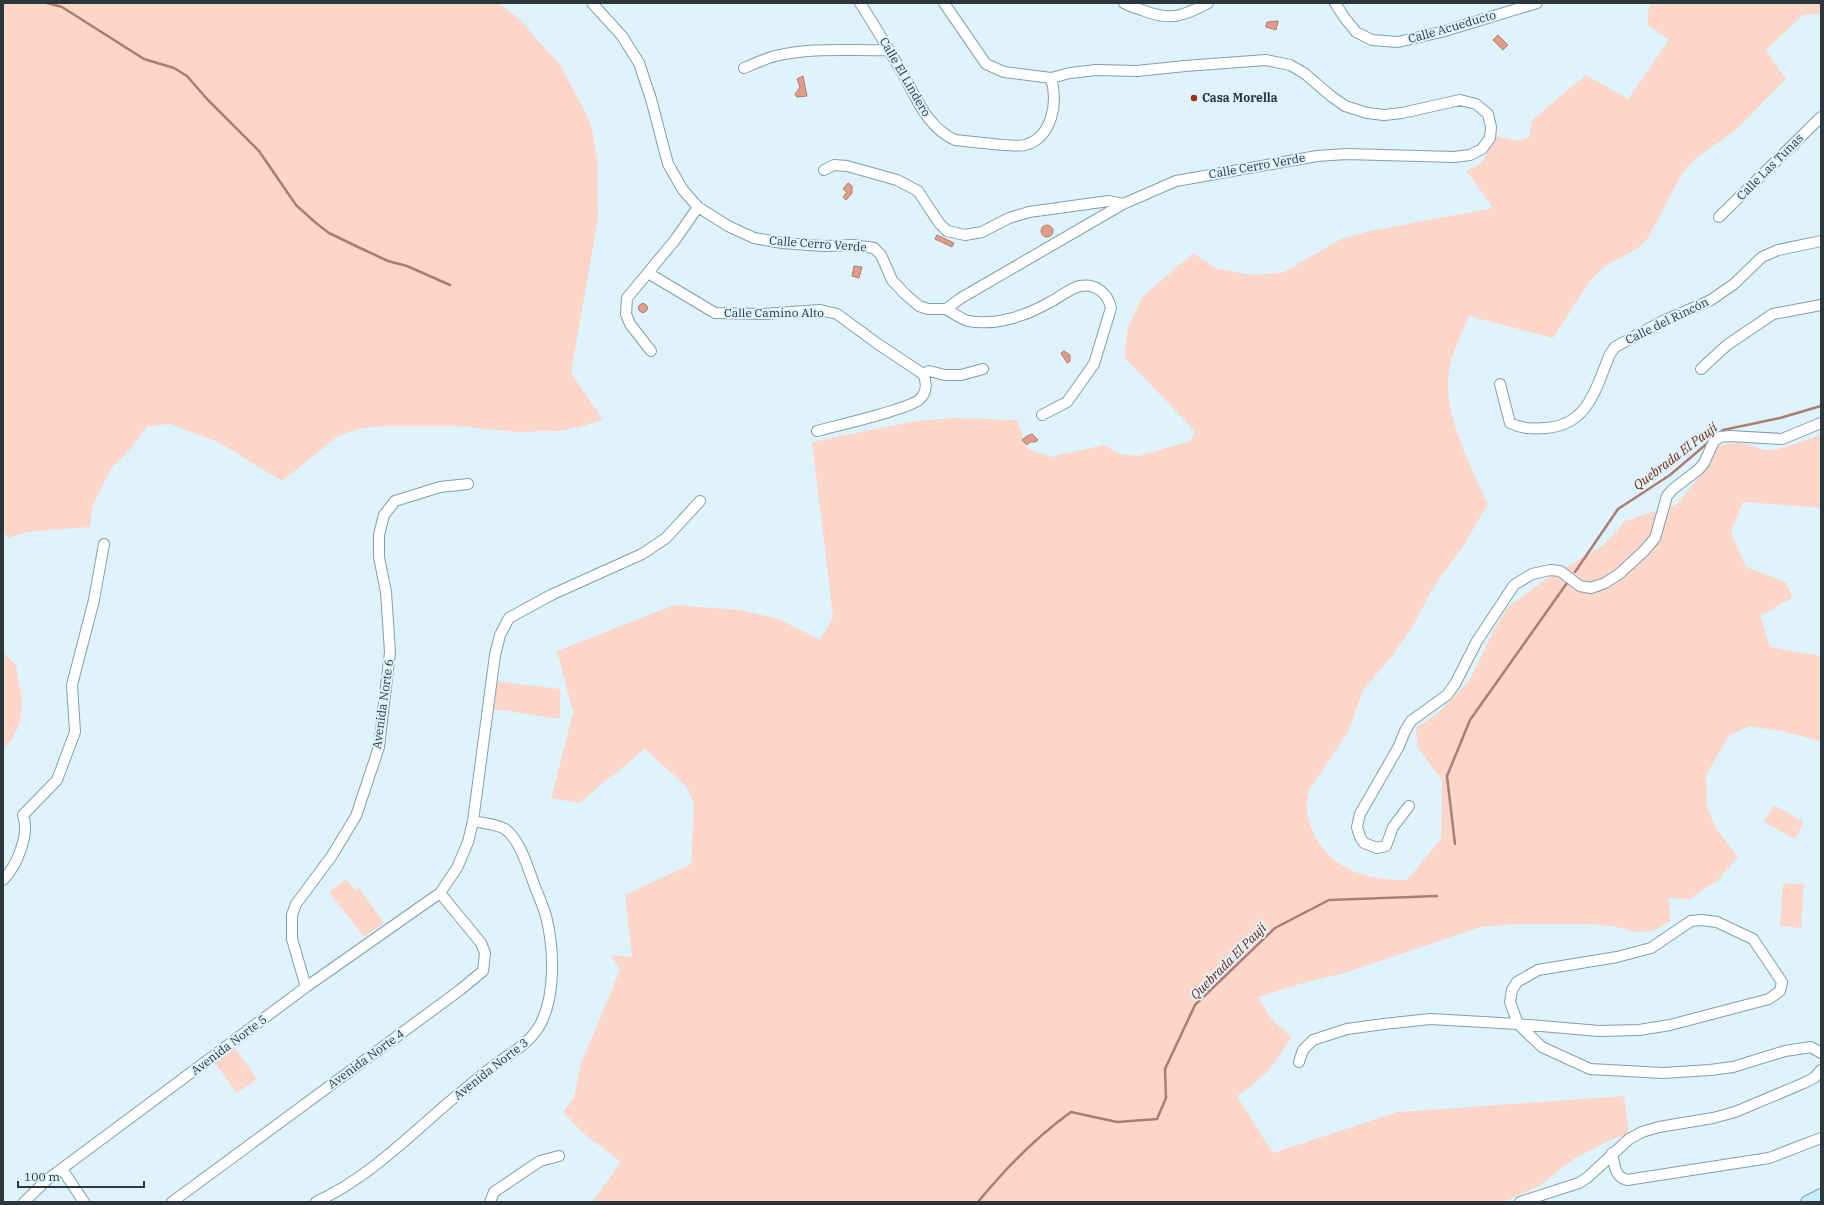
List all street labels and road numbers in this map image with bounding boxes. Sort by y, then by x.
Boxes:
street label: Calle Acueducto [1406,7,1498,46]
street label: Calle El Lindero [877,34,934,119]
street label: Calle Las Tunas [1733,130,1806,203]
street label: Calle Cerro Verde [1207,150,1306,181]
street label: Calle Cerro Verde [769,233,867,254]
street label: Calle del Rincón [1623,294,1711,347]
street label: Calle Camino Alto [724,305,824,320]
street label: Avenida Norte 6 [369,658,396,750]
street label: Avenida Norte 5 [188,1011,270,1078]
street label: Avenida Norte 4 [325,1026,407,1091]
street label: Avenida Norte 3 [450,1035,531,1102]

